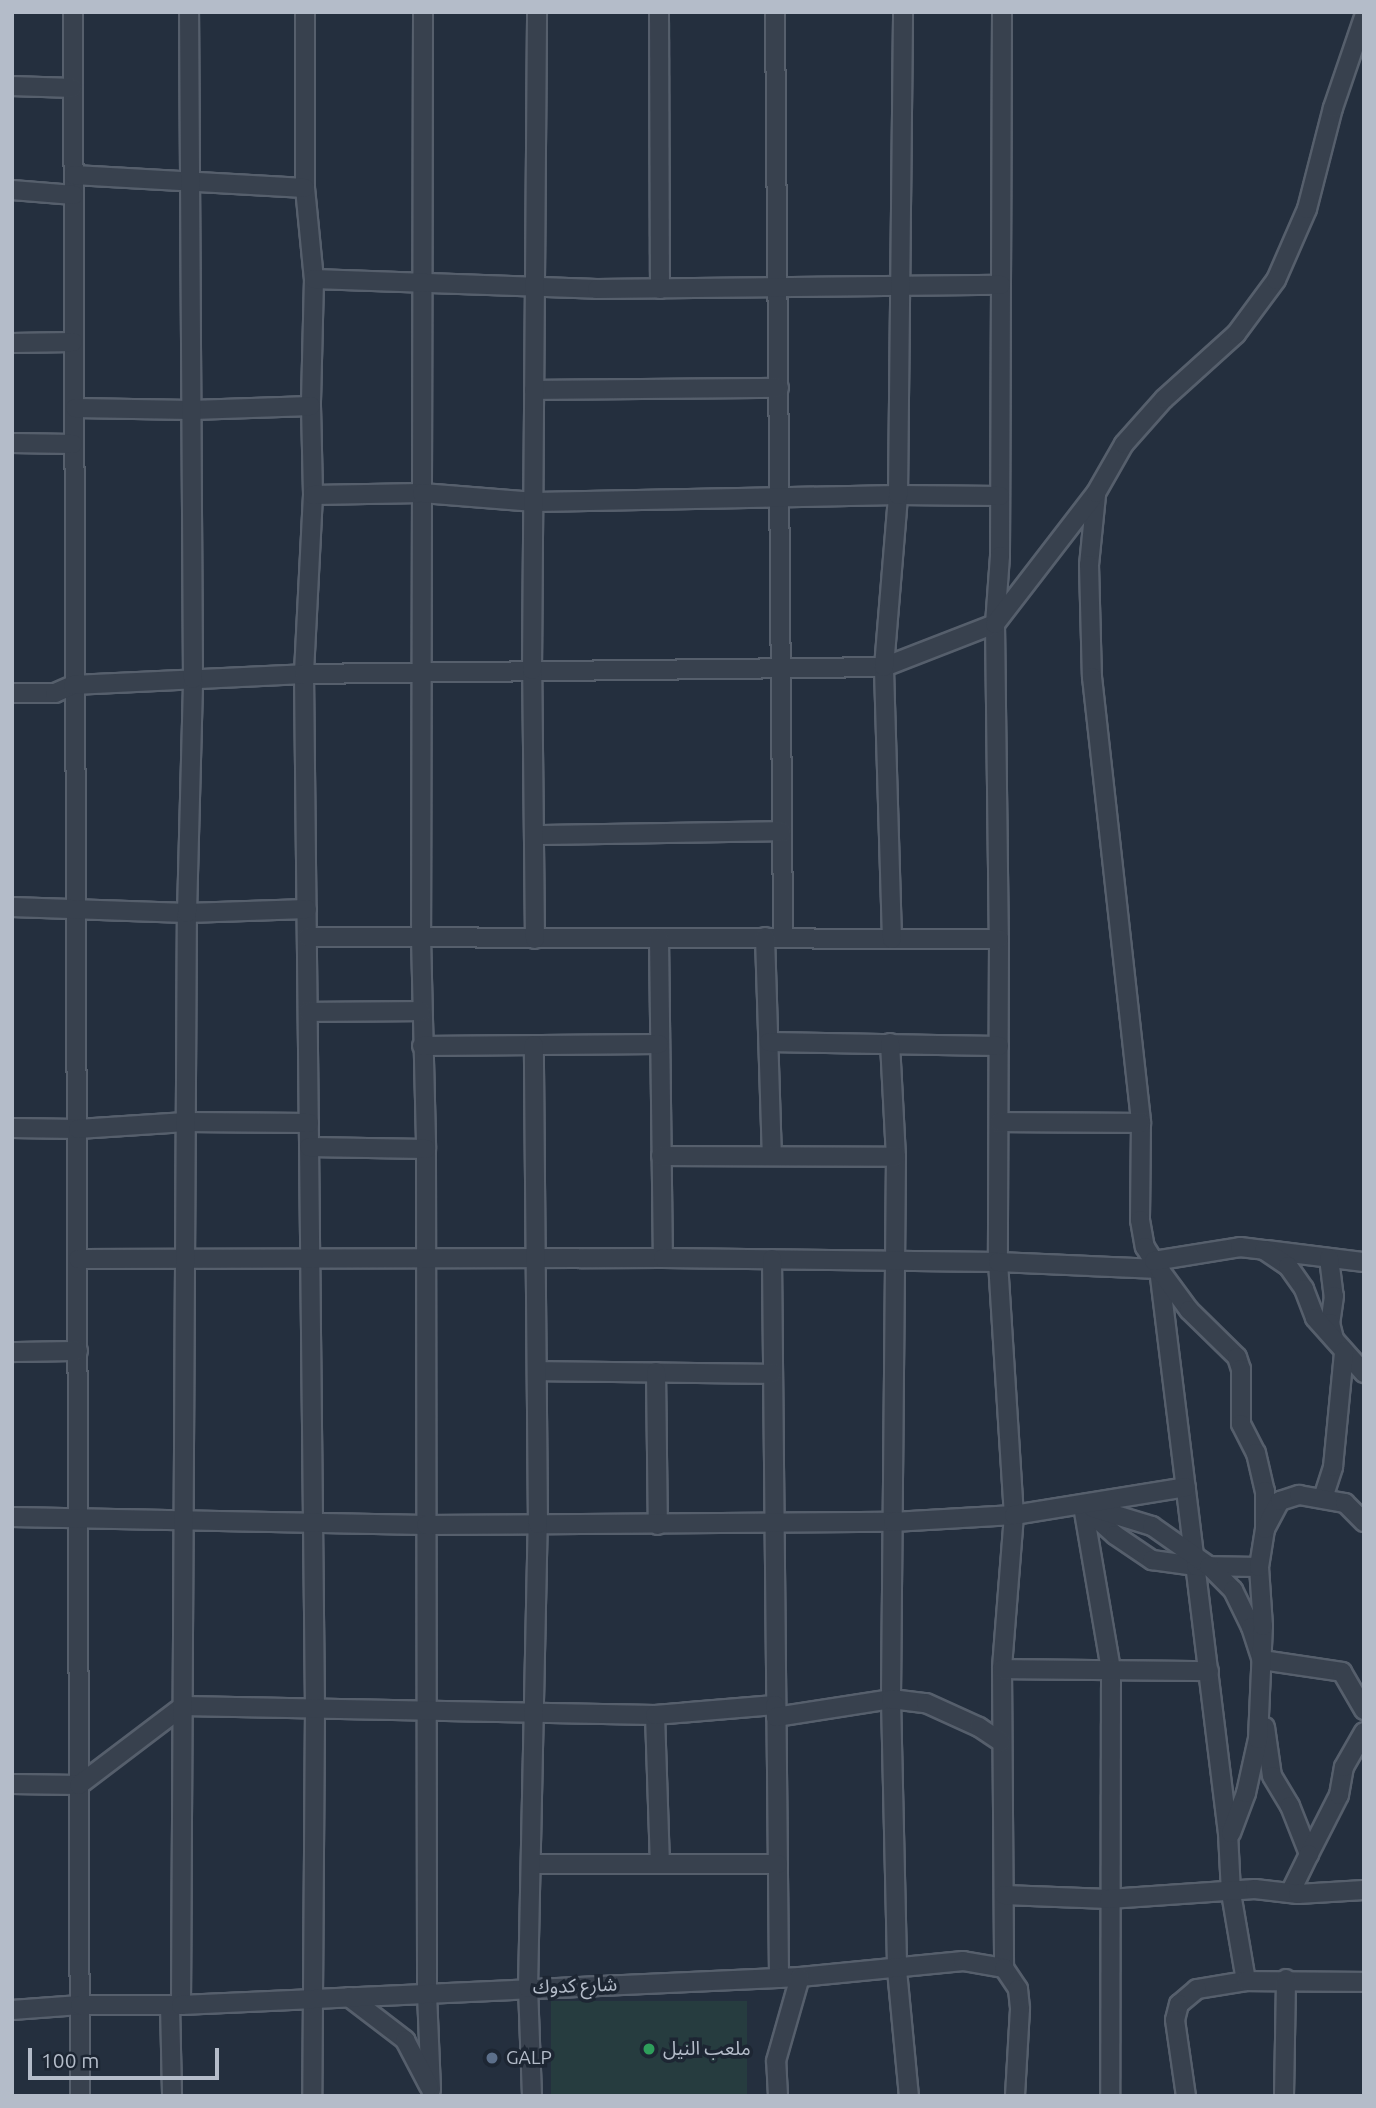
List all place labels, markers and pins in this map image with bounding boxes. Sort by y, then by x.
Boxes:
place label: ملعب النيل [663,2038,751,2060]
marker: ملعب النيل [641,2041,657,2057]
place label: GALP [506,2047,552,2069]
marker: GALP [484,2050,500,2066]

